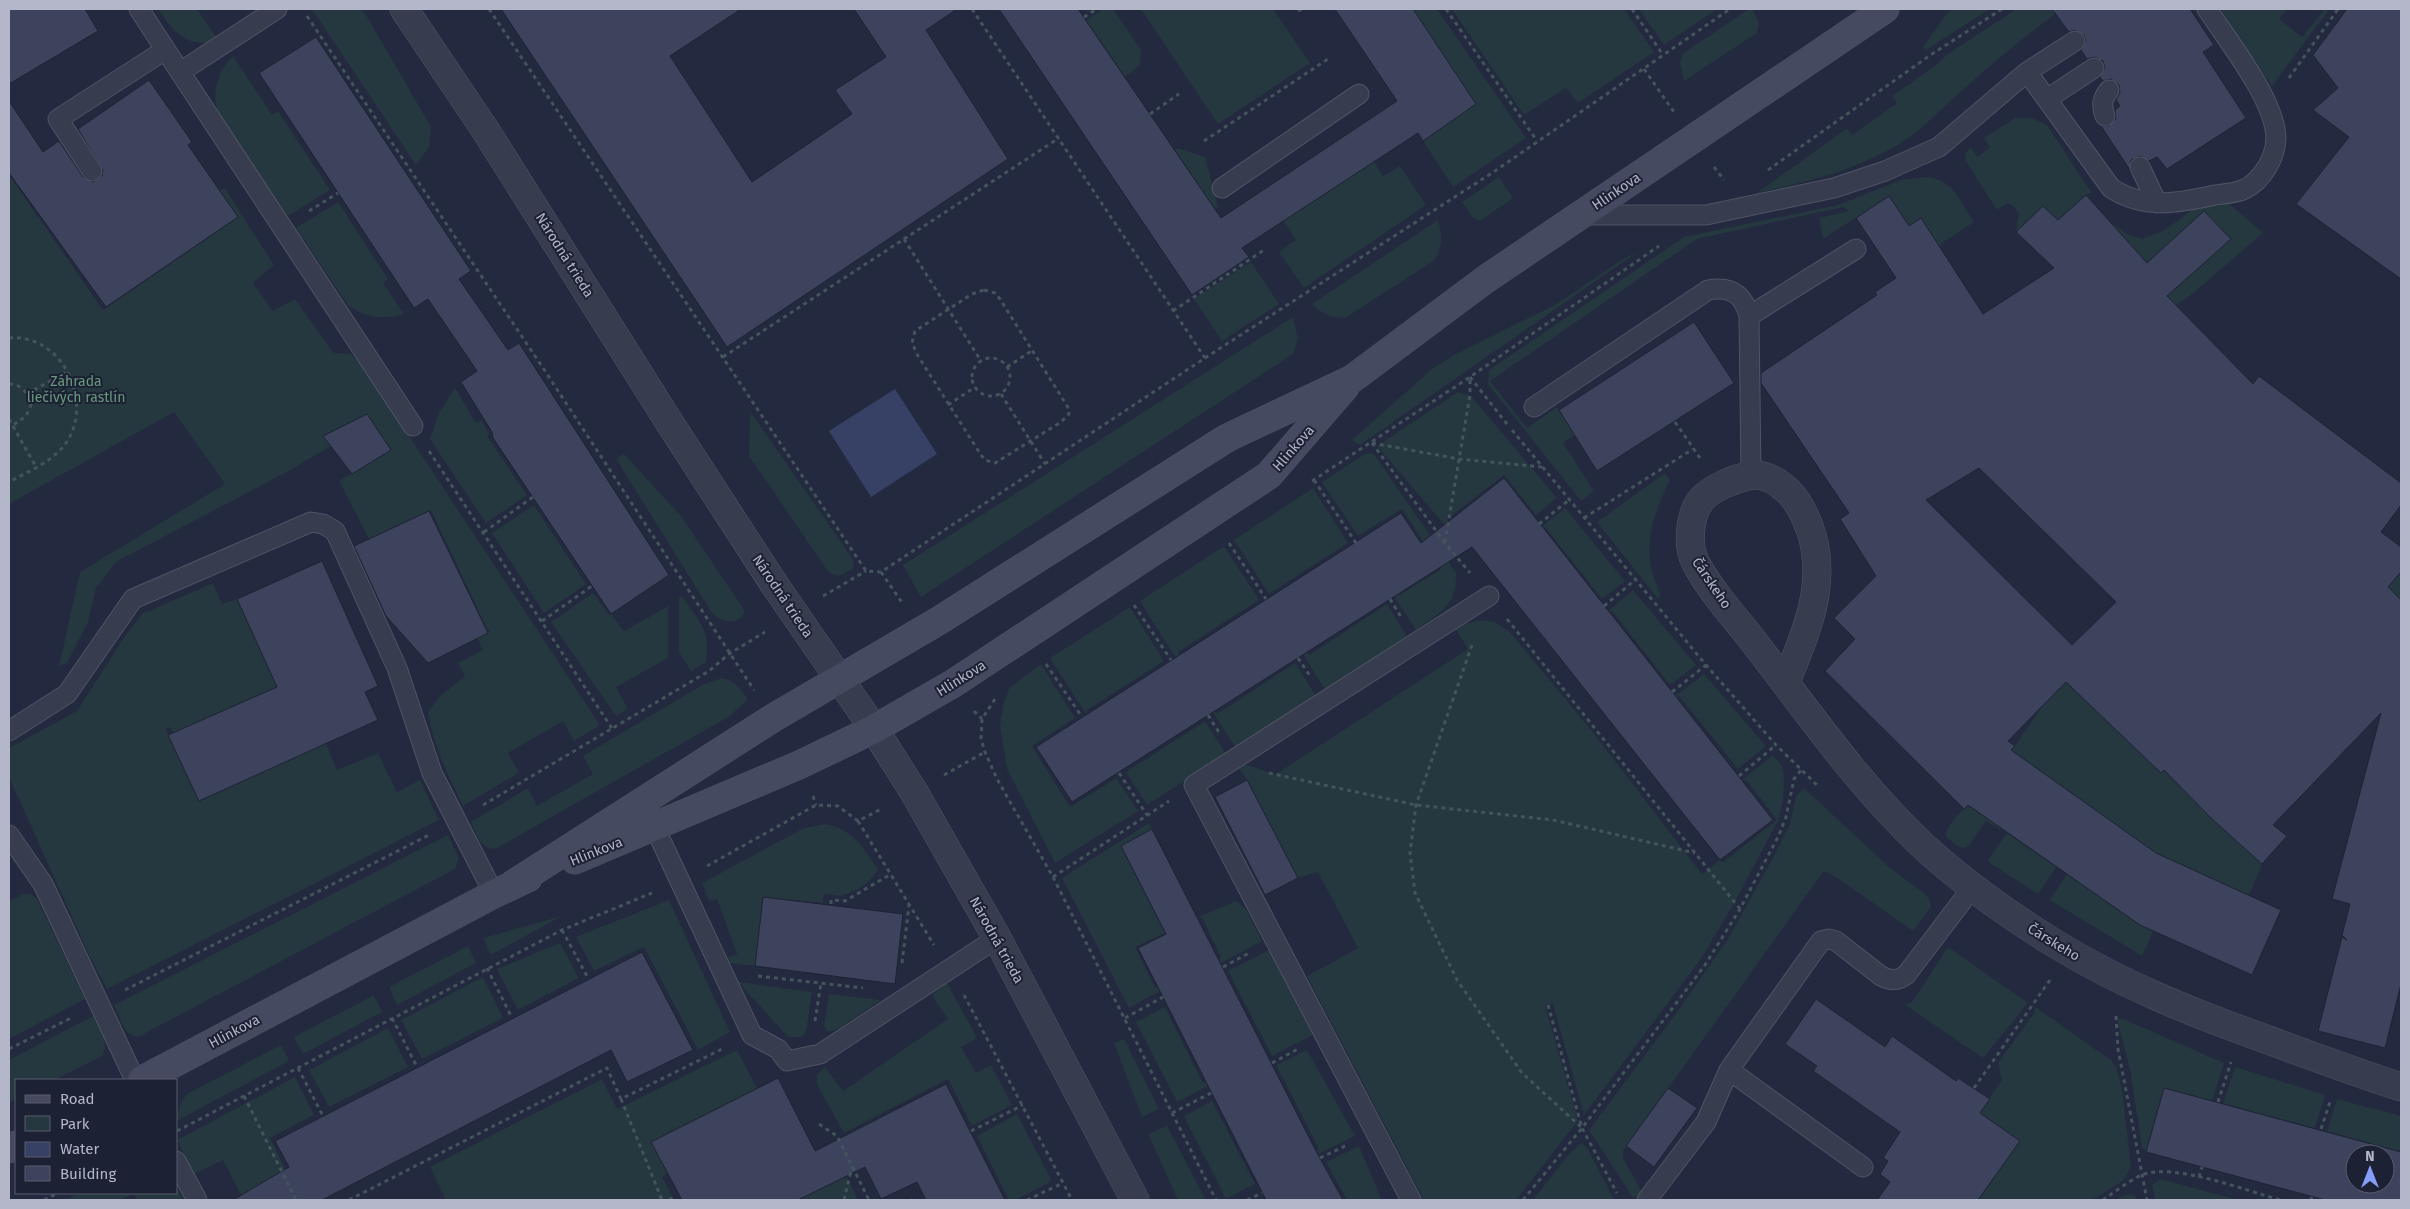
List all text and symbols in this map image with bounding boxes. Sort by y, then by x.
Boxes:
street label: Hlinkova [1589,169,1644,214]
street label: Národná trieda [532,210,597,301]
park label: Záhrada liečivých rastlín [27,373,125,406]
street label: Hlinkova [1269,422,1318,475]
street label: Národná trieda [749,552,817,641]
street label: Čárskeho [1688,554,1736,612]
street label: Hlinkova [933,657,989,700]
street label: Hlinkova [567,833,625,870]
street label: Národná trieda [966,894,1027,986]
street label: Čárskeho [2024,919,2084,965]
street label: Hlinkova [206,1011,263,1052]
legend [15,1079,178,1194]
text: Road [60,1090,95,1108]
text: Park [60,1115,90,1133]
text: Water [60,1140,99,1158]
north arrow [2345,1144,2395,1194]
text: N [2365,1148,2375,1165]
text: Building [60,1165,116,1183]

